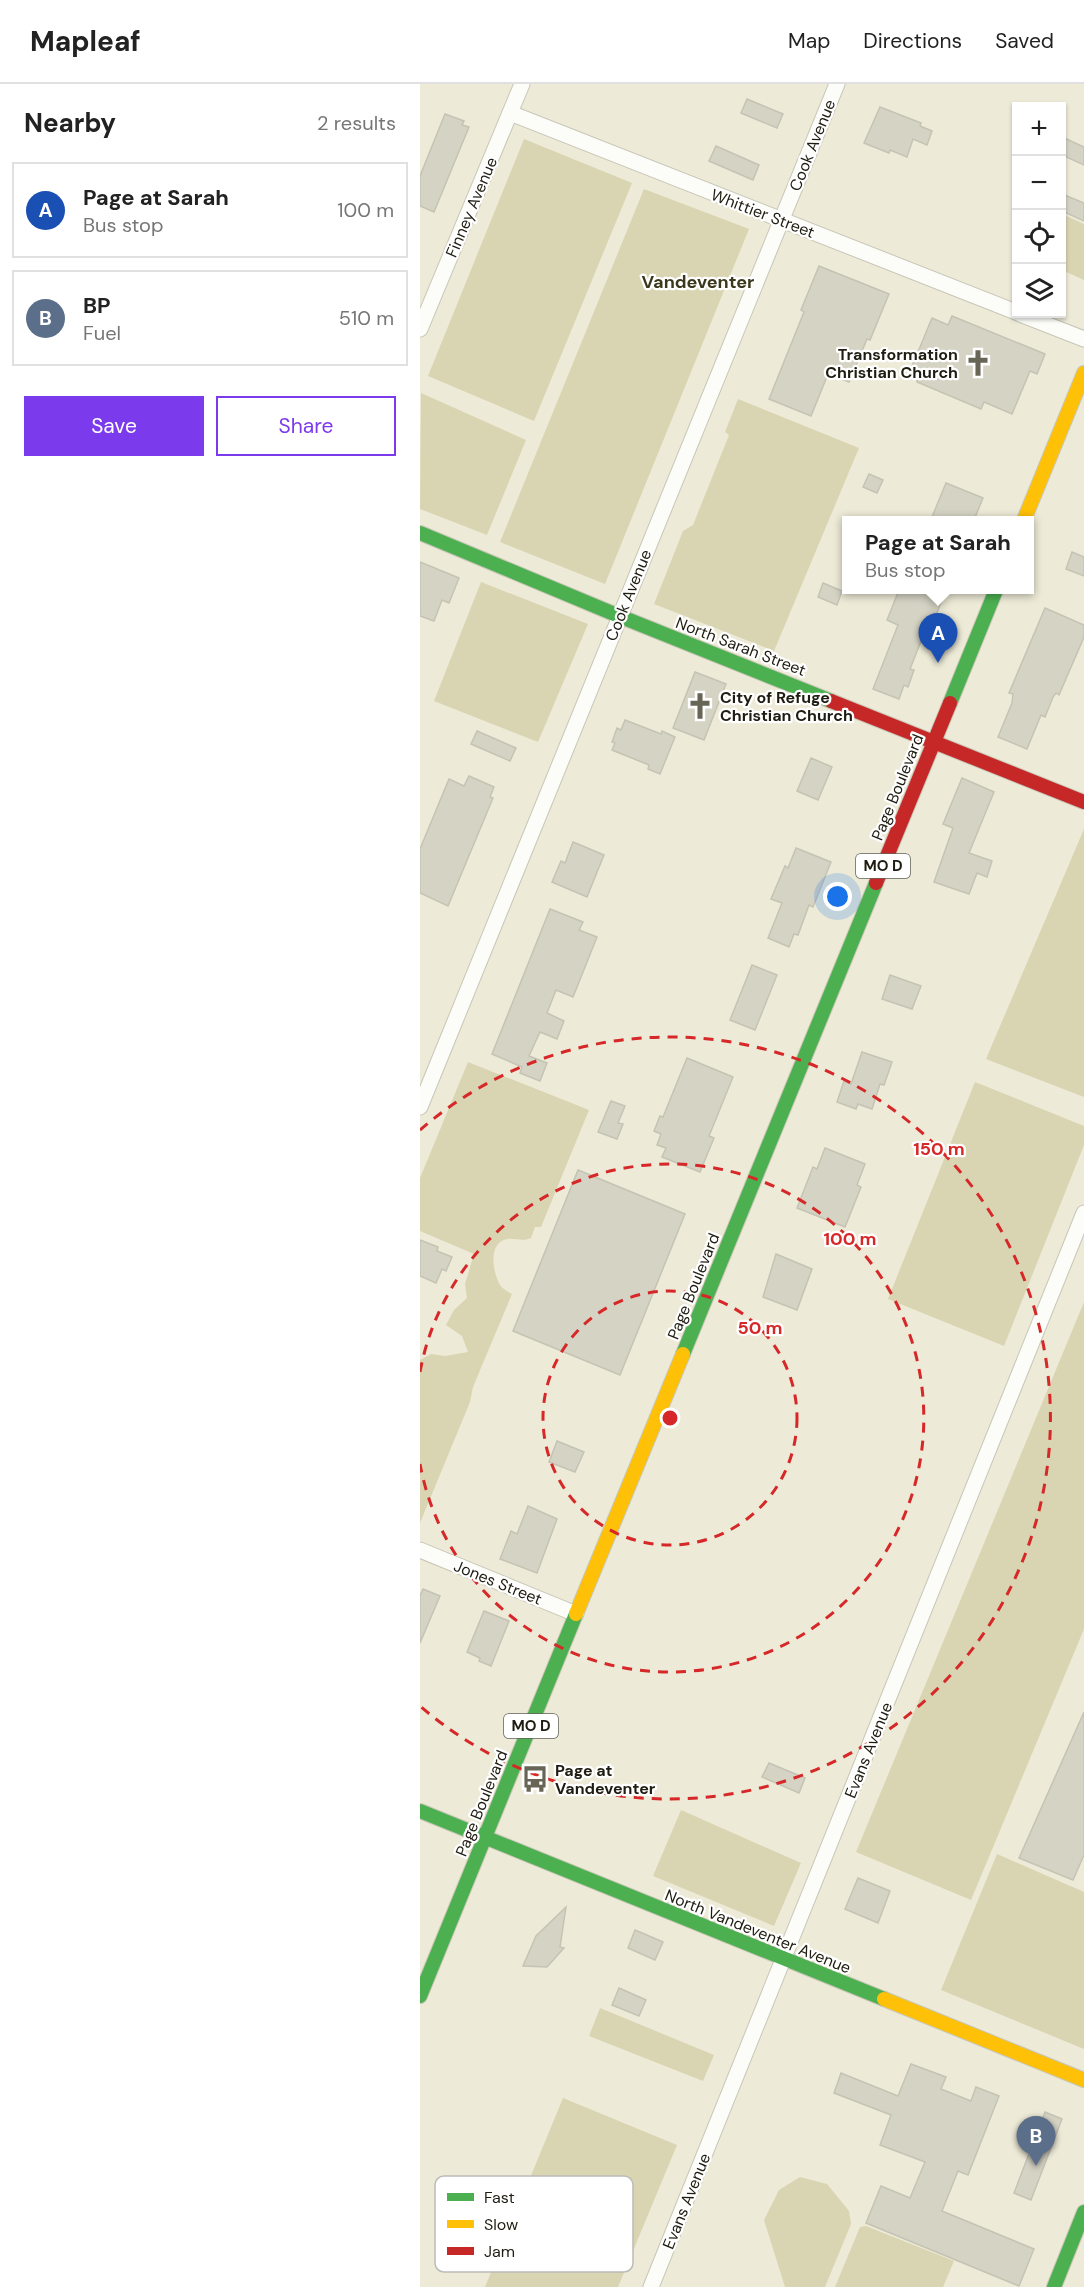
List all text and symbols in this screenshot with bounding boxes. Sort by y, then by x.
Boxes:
text: Mapleaf [30,23,141,60]
text: Map [788,27,830,55]
text: Directions [863,27,962,55]
text: Saved [995,27,1054,55]
street label: Cook Avenue [785,96,840,194]
map controls [1012,102,1066,318]
button: + [1012,102,1066,156]
text: Nearby [24,106,116,140]
text: 2 results [317,110,396,136]
street label: Finney Avenue [441,154,502,261]
button: − [1012,156,1066,210]
text: Page at Sarah [83,183,229,212]
street label: Whittier Street [708,184,818,243]
text: A [38,197,53,223]
text: 100 m [337,197,394,223]
button: locate [1012,210,1066,264]
text: Bus stop [83,212,163,238]
button: layers [1012,264,1066,318]
district label: Vandeventer [642,270,754,294]
text: BP [83,291,111,320]
text: B [39,305,52,331]
text: 510 m [339,305,394,331]
text: Fuel [83,320,121,346]
place label: Transformation Christian Church [825,344,958,383]
church icon: Transformation Christian Church [963,348,993,378]
button: Save [24,396,204,456]
button: Share [216,396,396,456]
popup [842,516,1034,594]
text: Page at Sarah [865,528,1011,557]
street label: Cook Avenue [601,546,656,644]
text: Bus stop [865,557,945,583]
street label: North Sarah Street [673,612,809,681]
pin: A [918,614,958,663]
place label: City of Refuge Christian Church [720,687,853,726]
church icon: City of Refuge Christian Church [685,691,715,721]
street label: Page Boulevard [867,731,928,843]
road number: MO D [856,854,910,878]
your location [823,882,852,911]
text: 150 m [913,1137,965,1161]
text: 100 m [823,1227,877,1251]
street label: Page Boulevard [663,1230,724,1342]
text: 50 m [737,1316,783,1340]
centre of rings [660,1408,680,1428]
street label: Jones Street [451,1555,545,1610]
street label: Evans Avenue [840,1699,897,1801]
road number: MO D [504,1714,558,1738]
street label: Page Boulevard [451,1747,512,1859]
place label: Page at Vandeventer [555,1760,656,1799]
bus stop icon: Page at Vandeventer [520,1764,550,1794]
street label: North Vandeventer Avenue [662,1885,854,1978]
pin: B [1016,2116,1056,2166]
street label: Evans Avenue [658,2150,715,2252]
legend [435,2176,633,2272]
text: Fast [484,2187,515,2208]
text: Slow [484,2214,518,2235]
text: Jam [484,2241,515,2262]

